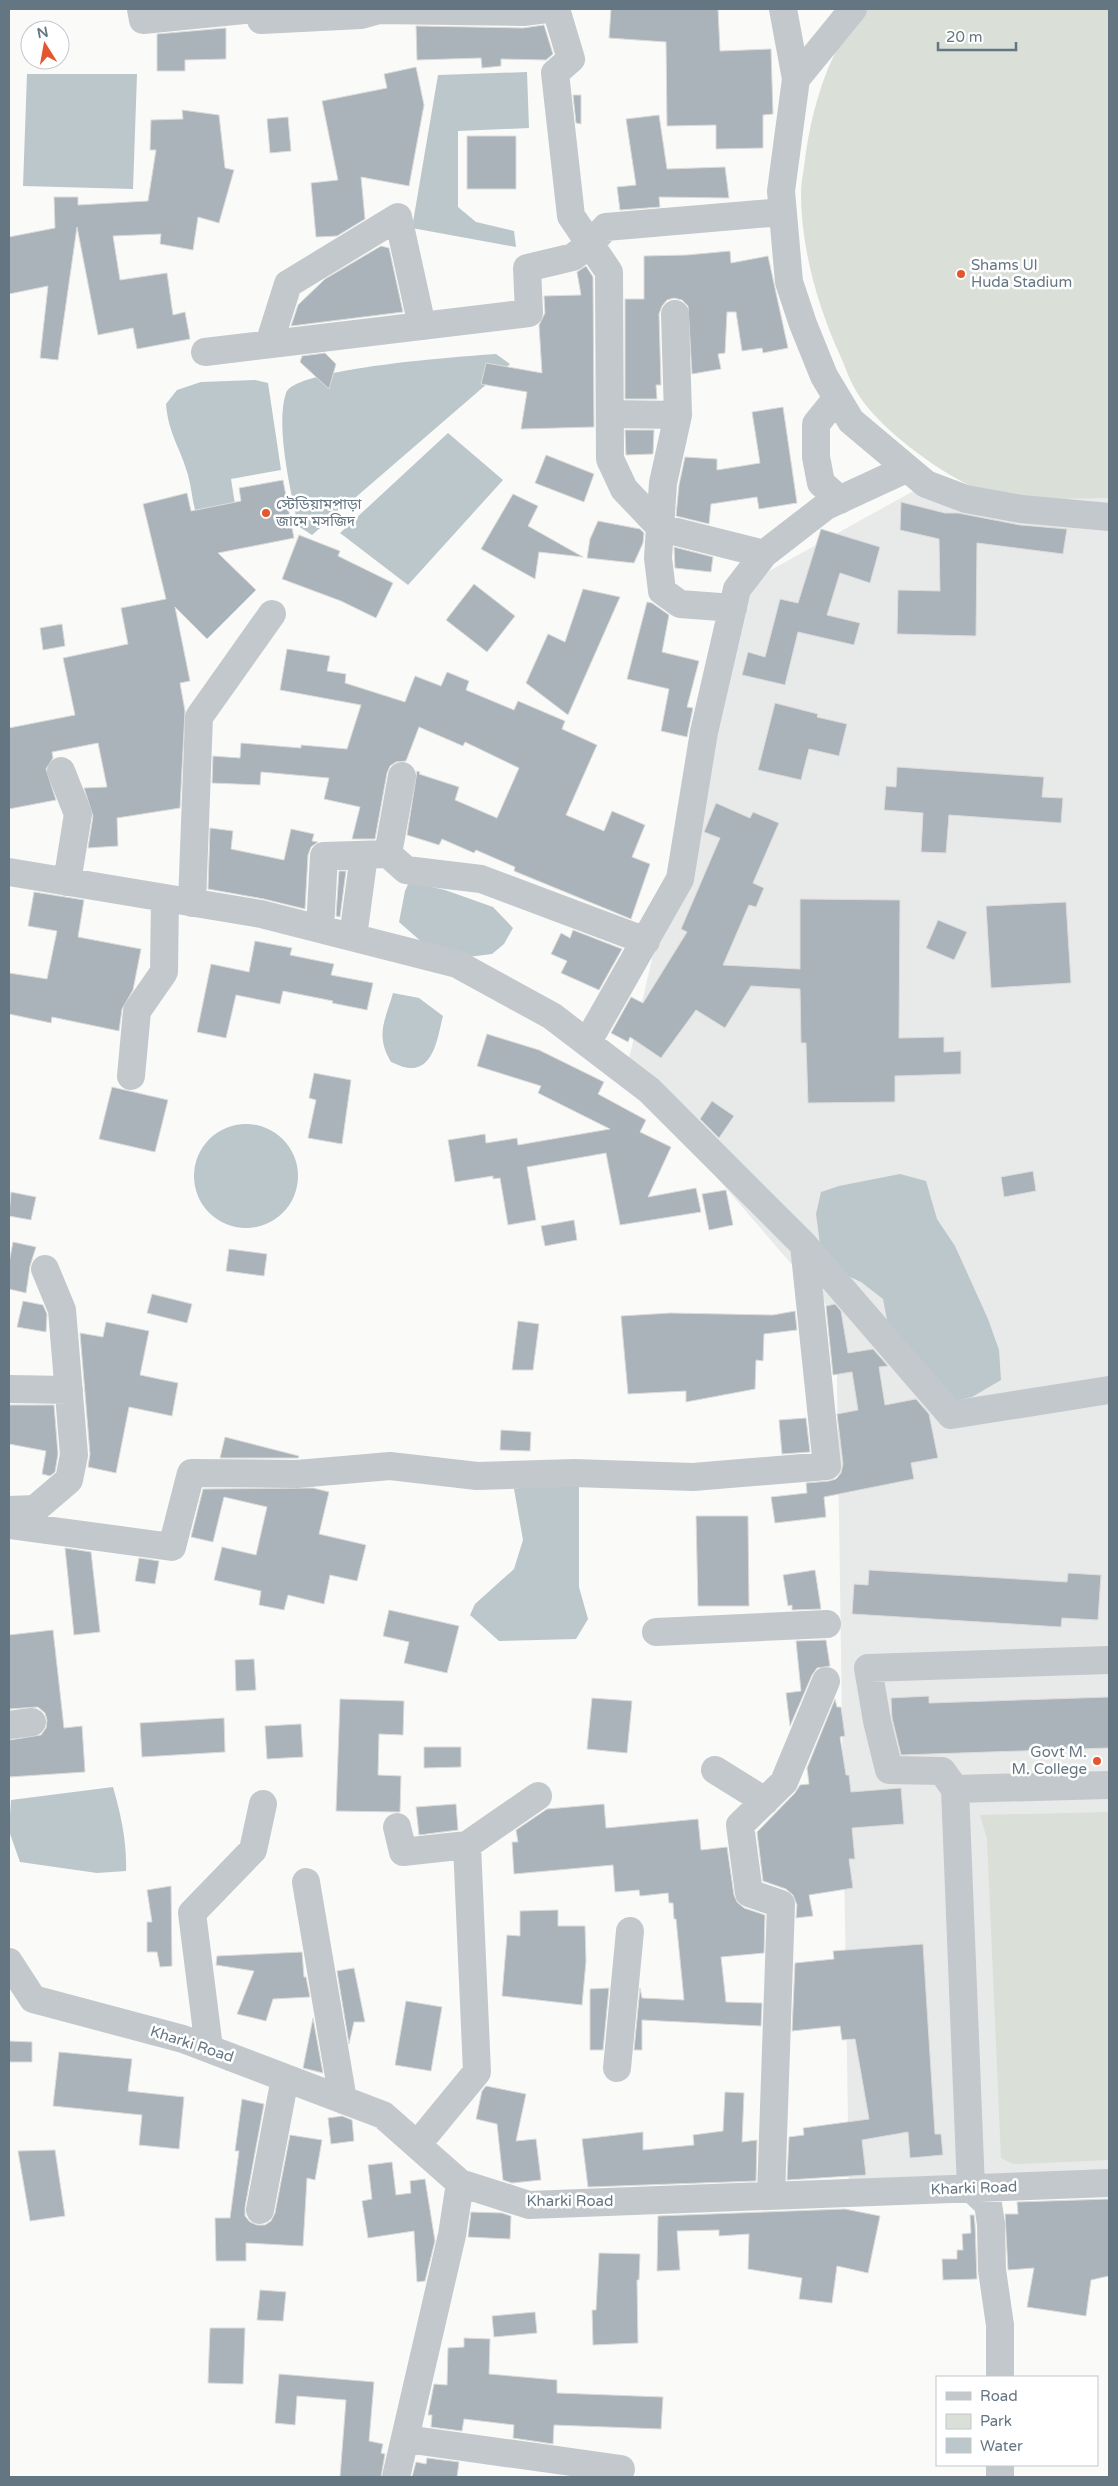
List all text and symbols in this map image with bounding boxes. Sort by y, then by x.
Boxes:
north arrow [20,20,70,70]
scale bar [938,20,1016,52]
text: N [35,23,50,42]
text: 20 m [946,28,983,46]
place label: Shams Ul Huda Stadium [971,256,1072,291]
marker: Shams Ul Huda Stadium [955,268,967,280]
place label: স্টেডিয়ামপাড়া জামে মসজিদ [275,495,363,530]
marker: স্টেডিয়ামপাড়া জামে মসজিদ [260,507,272,519]
place label: Govt M. M. College [1011,1743,1087,1778]
marker: Govt M. M. College [1091,1755,1103,1767]
street label: Kharki Road [148,2022,236,2066]
street label: Kharki Road [930,2177,1018,2199]
street label: Kharki Road [527,2192,613,2210]
legend [936,2376,1098,2466]
text: Road [980,2387,1018,2405]
text: Park [980,2412,1012,2430]
text: Water [980,2437,1023,2455]

